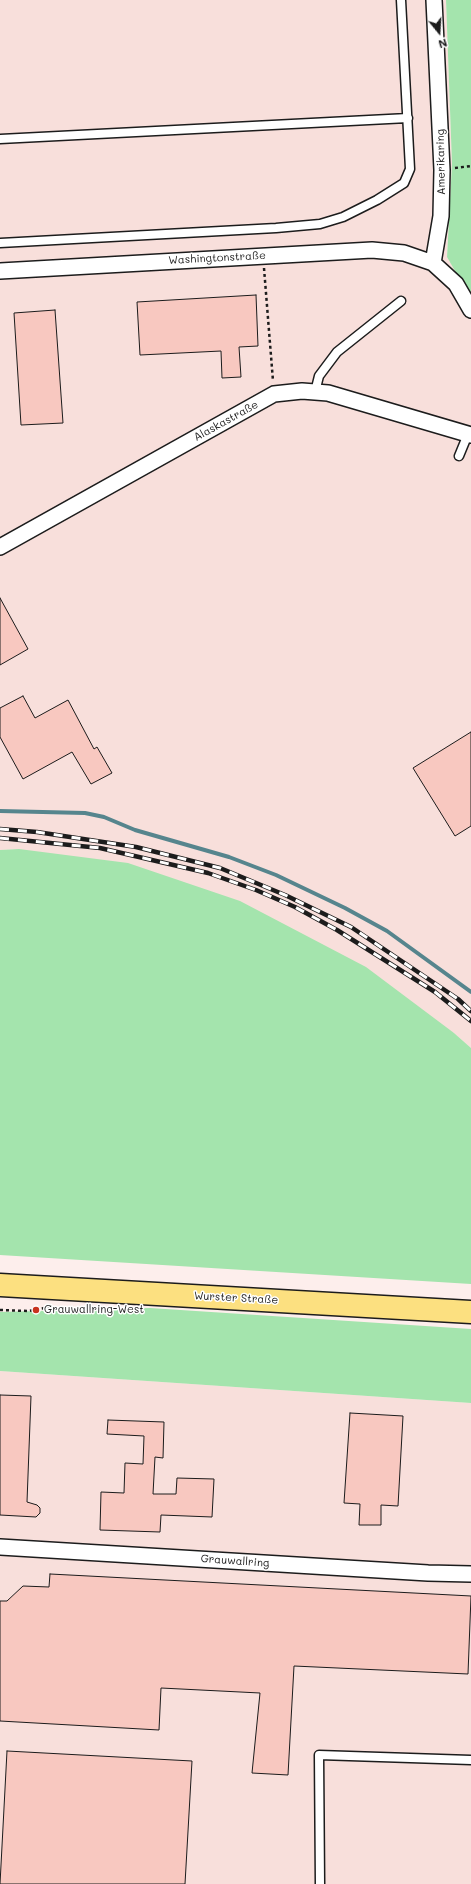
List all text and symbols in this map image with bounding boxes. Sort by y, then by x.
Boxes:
north arrow [419,12,459,52]
text: N [437,35,449,52]
street label: Amerikaring [434,129,448,195]
street label: Washingtonstraße [168,249,266,267]
street label: Alaskastraße [191,398,261,444]
street label: Wurster Straße [193,1289,279,1307]
place label: Grauwallring-West [44,1303,144,1317]
marker: Grauwallring-West [31,1305,41,1315]
street label: Grauwallring [200,1552,270,1570]

